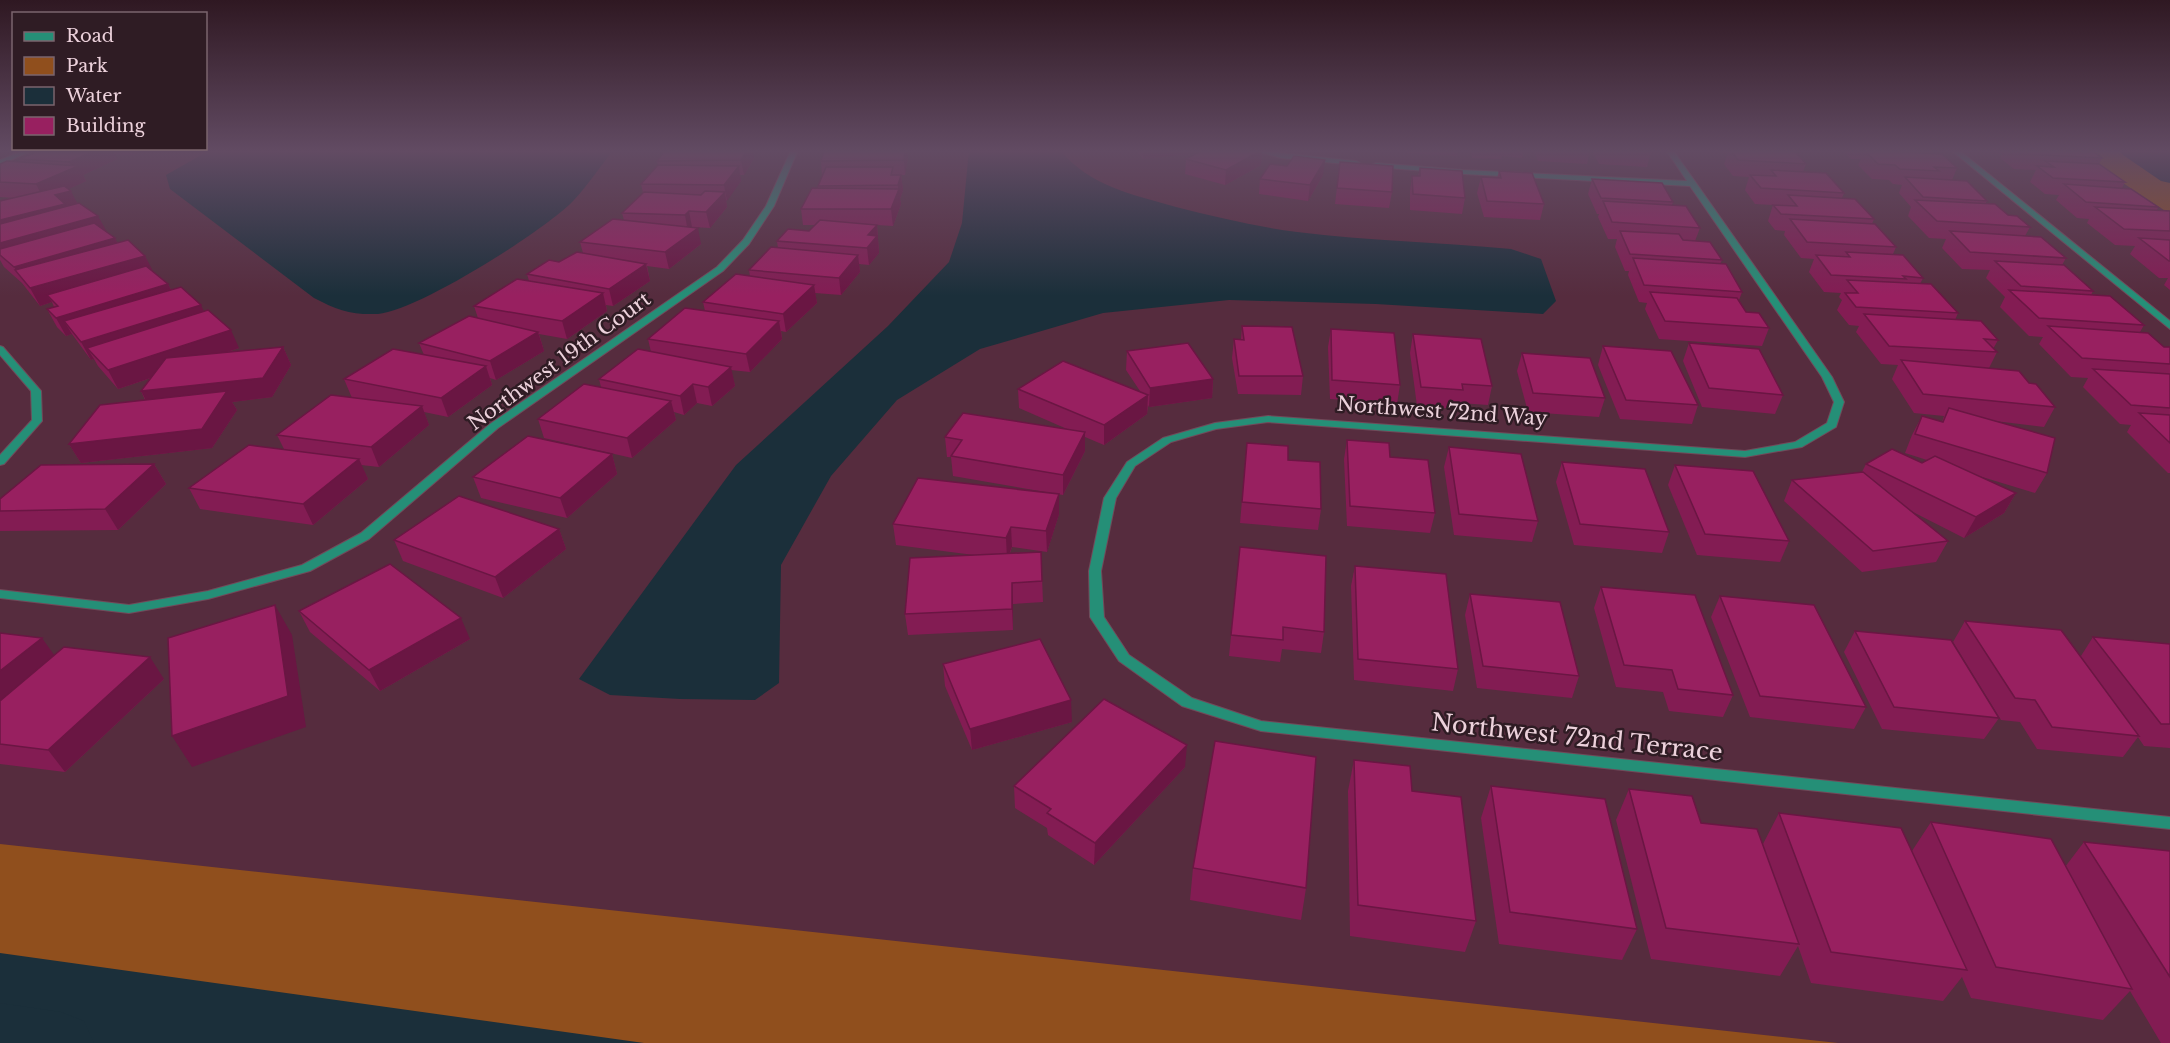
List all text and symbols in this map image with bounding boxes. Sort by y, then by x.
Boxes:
legend [12,12,207,150]
text: Road [66,25,114,47]
text: Park [66,55,108,77]
text: Water [65,85,122,107]
text: Building [66,115,145,137]
street label: Northwest 19th Court [463,286,655,435]
street label: Northwest 72nd Way [1336,392,1548,430]
street label: Northwest 72nd Terrace [1430,707,1724,767]

